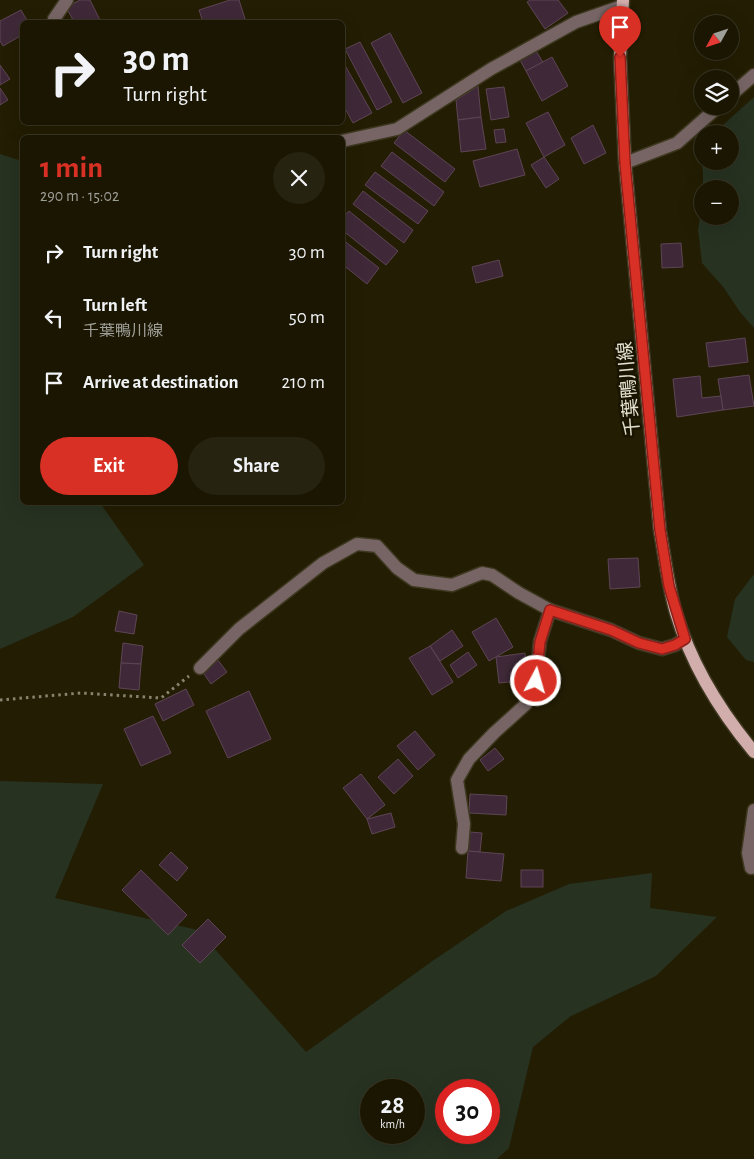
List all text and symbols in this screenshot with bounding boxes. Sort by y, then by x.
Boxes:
pin [599,6,641,57]
icon: arrive [606,13,634,41]
north arrow [694,15,739,60]
map controls [694,15,739,225]
icon: right [40,40,105,105]
text: 30 m [123,42,190,77]
button: layers [694,70,739,115]
text: Turn right [123,83,207,105]
button: + [694,125,739,170]
button: close [273,152,325,204]
text: 1 min [40,153,103,183]
button: − [694,180,739,225]
text: 290 m · 15:02 [40,188,119,204]
icon: right [40,239,68,267]
text: Turn right [83,243,158,262]
text: 30 m [289,243,325,262]
text: Turn left [83,296,147,315]
icon: left [40,304,68,332]
text: 50 m [289,308,325,327]
text: 千葉鴨川線 [83,323,163,339]
street label: 千葉鴨川線 [614,341,643,437]
icon: arrive [40,369,68,397]
text: Arrive at destination [83,373,239,392]
text: 210 m [281,373,325,392]
button: Exit [40,437,178,495]
button: Share [188,437,325,495]
position arrow [509,654,561,706]
speed limit sign: 30 [435,1079,500,1144]
text: 28 [380,1093,405,1118]
text: km/h [380,1118,405,1130]

